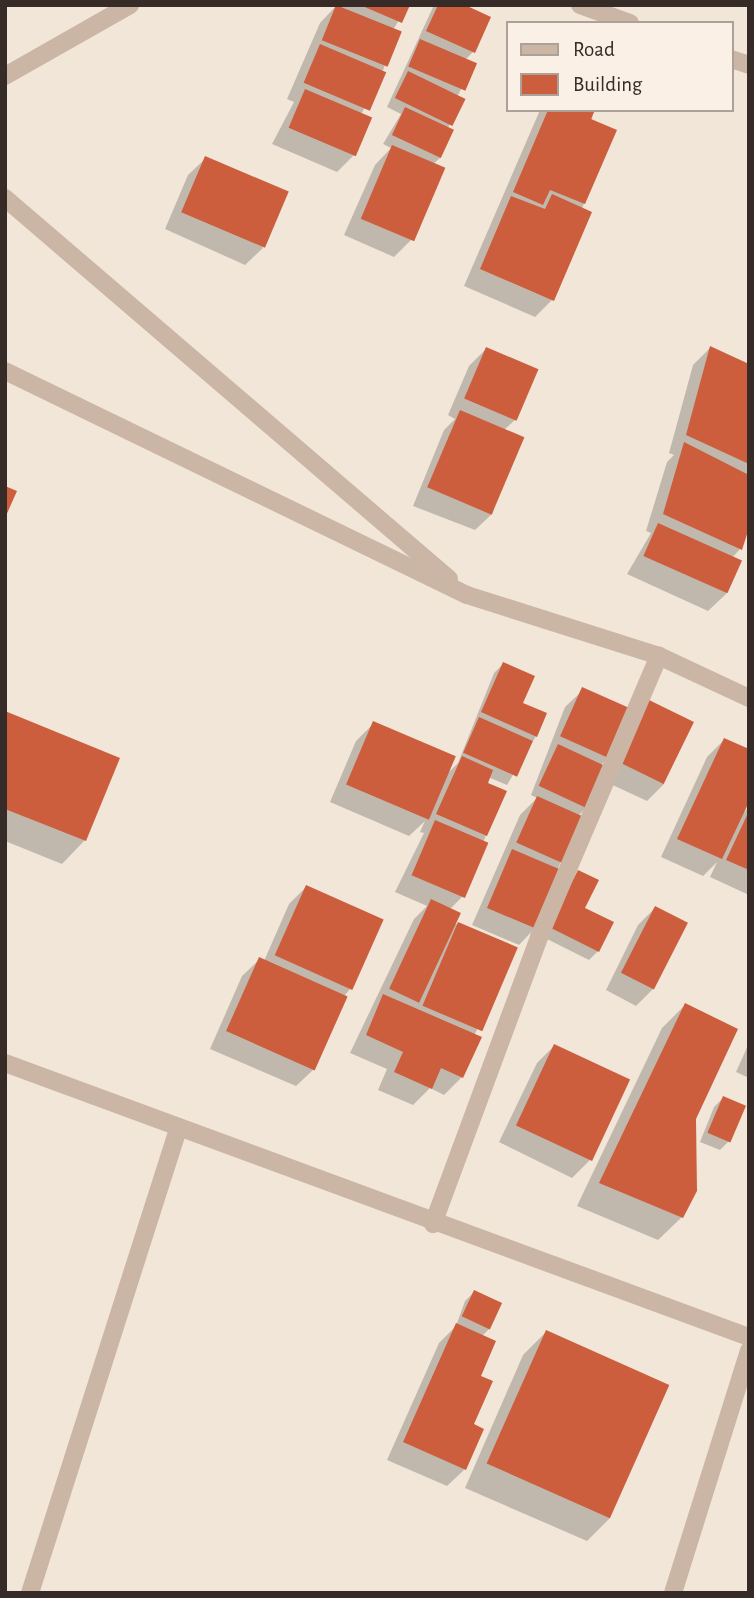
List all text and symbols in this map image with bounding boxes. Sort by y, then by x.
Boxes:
legend [505,21,733,112]
text: Road [573,39,615,60]
text: Building [573,74,642,95]

